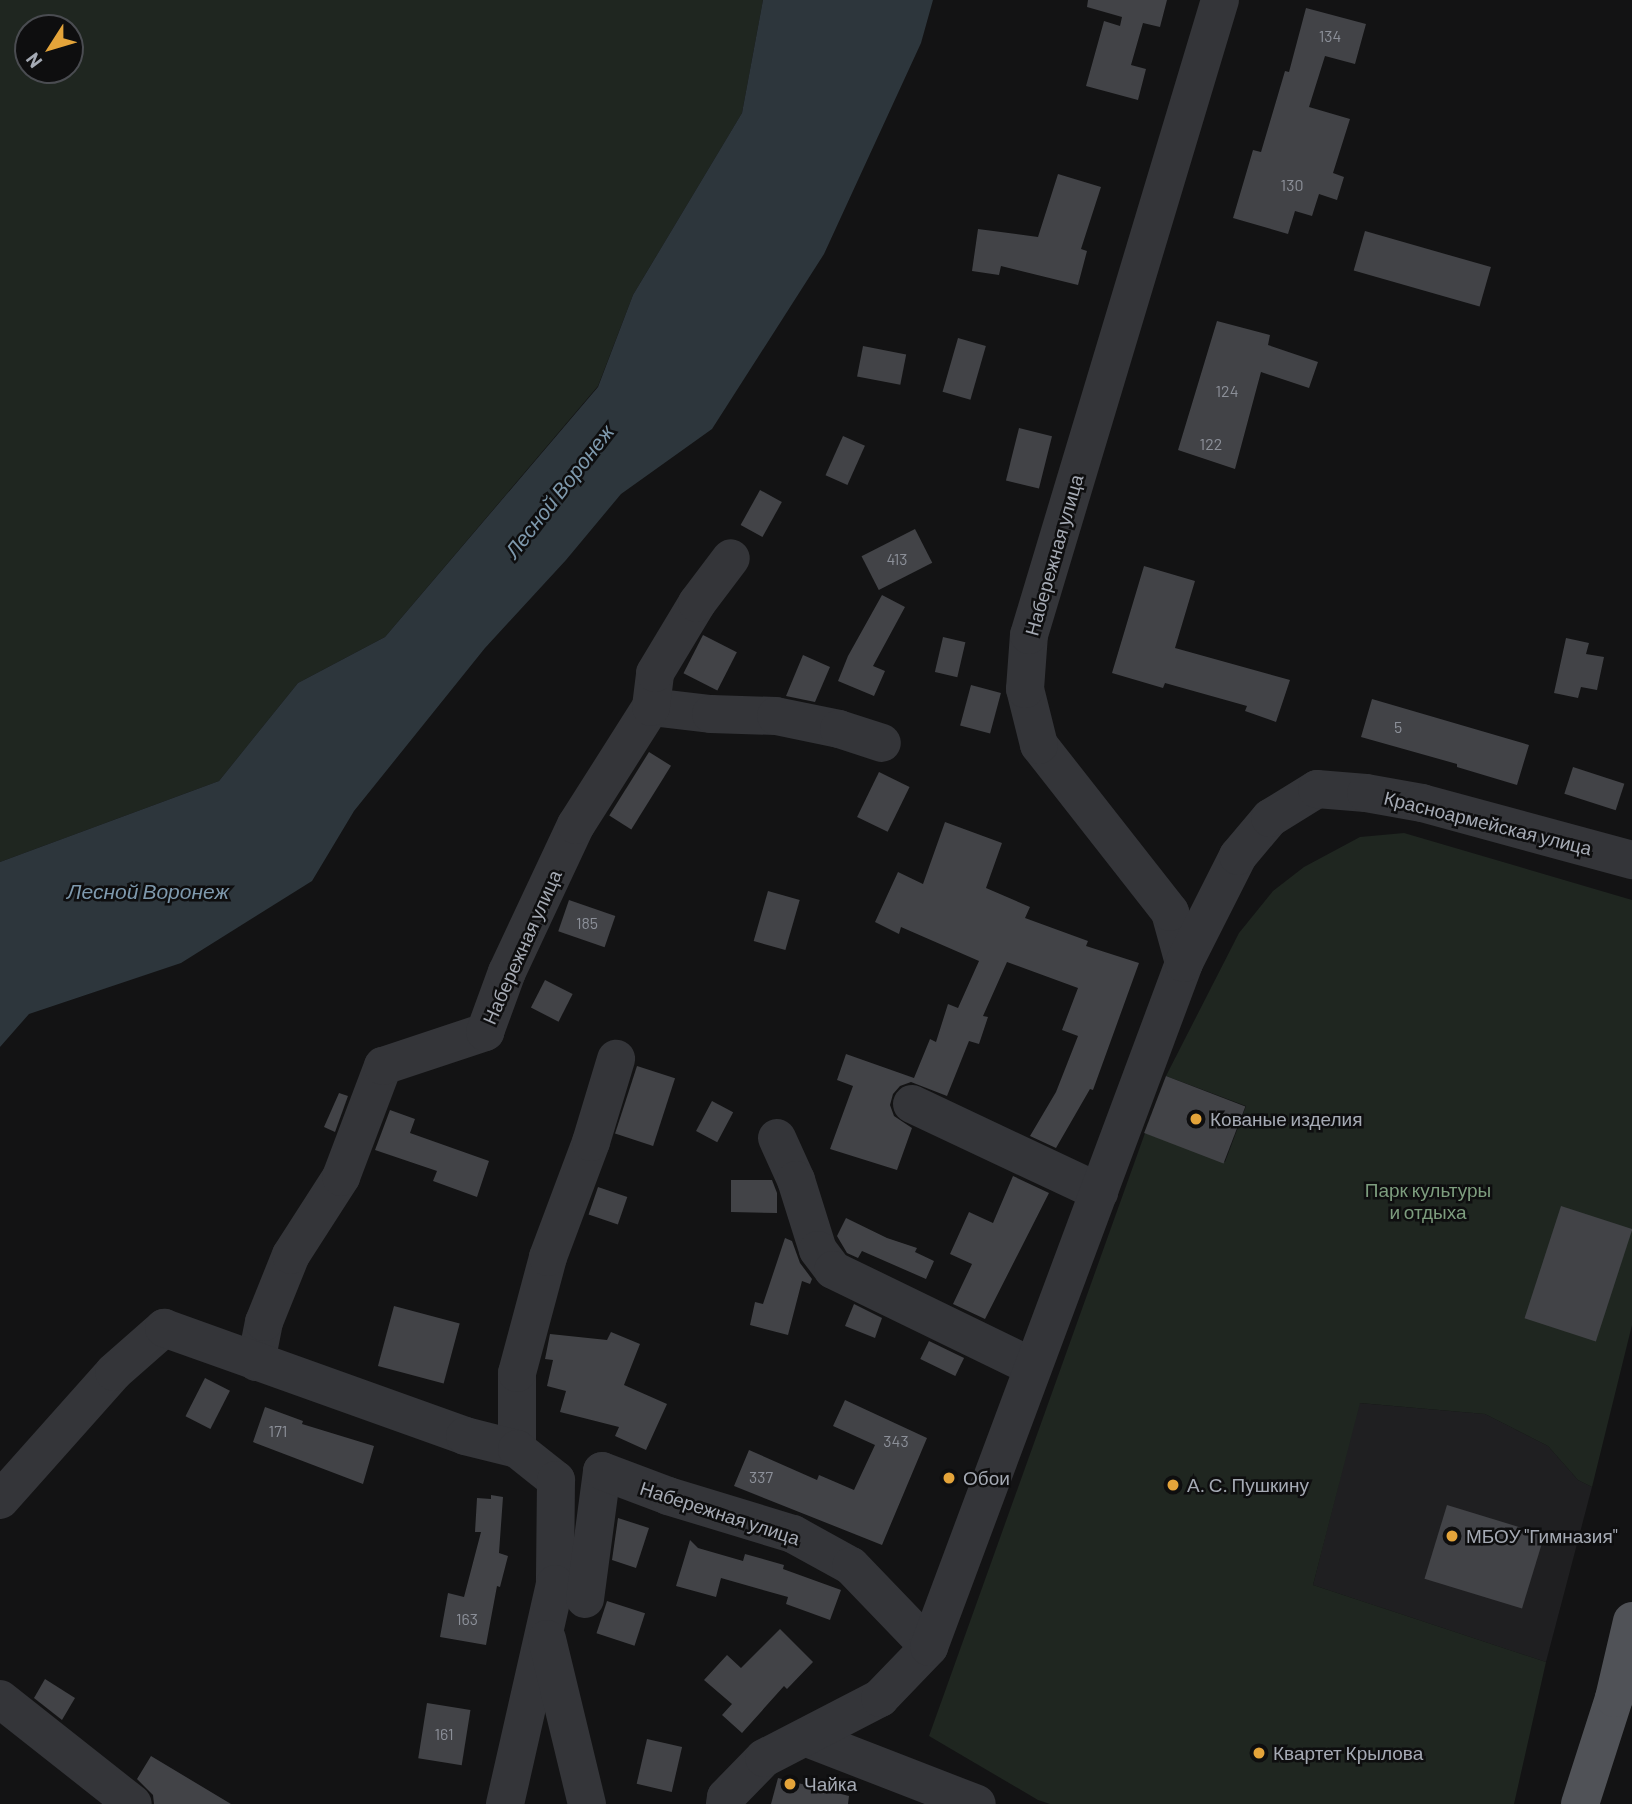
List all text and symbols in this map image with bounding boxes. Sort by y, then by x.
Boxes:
north arrow [14,14,84,84]
house number: 134 [1319,26,1341,46]
text: N [20,49,46,73]
house number: 130 [1281,175,1303,195]
house number: 124 [1216,381,1238,401]
water label: Лесной Воронеж [499,419,619,563]
house number: 122 [1200,434,1222,454]
street label: Набережная улица [1020,472,1088,638]
house number: 413 [886,549,908,569]
house number: 5 [1394,717,1402,737]
street label: Красноармейская улица [1382,786,1594,860]
street label: Набережная улица [478,866,566,1028]
water label: Лесной Воронеж [67,878,229,904]
house number: 185 [576,913,598,933]
place label: Кованые изделия [1210,1108,1363,1130]
marker: Кованые изделия [1188,1111,1204,1127]
park label: Парк культуры и отдыха [1365,1179,1491,1223]
house number: 171 [269,1421,287,1441]
house number: 343 [883,1431,909,1451]
house number: 337 [749,1467,773,1487]
place label: Обои [963,1467,1010,1489]
marker: Обои [941,1470,957,1486]
place label: А. С. Пушкину [1187,1474,1309,1496]
street label: Набережная улица [637,1476,803,1550]
marker: А. С. Пушкину [1165,1477,1181,1493]
place label: МБОУ "Гимназия" [1466,1525,1618,1547]
marker: МБОУ "Гимназия" [1444,1528,1460,1544]
house number: 163 [456,1609,478,1629]
house number: 161 [434,1724,454,1744]
place label: Квартет Крылова [1273,1742,1423,1764]
marker: Квартет Крылова [1251,1745,1267,1761]
place label: Чайка [804,1773,857,1795]
marker: Чайка [782,1776,798,1792]

